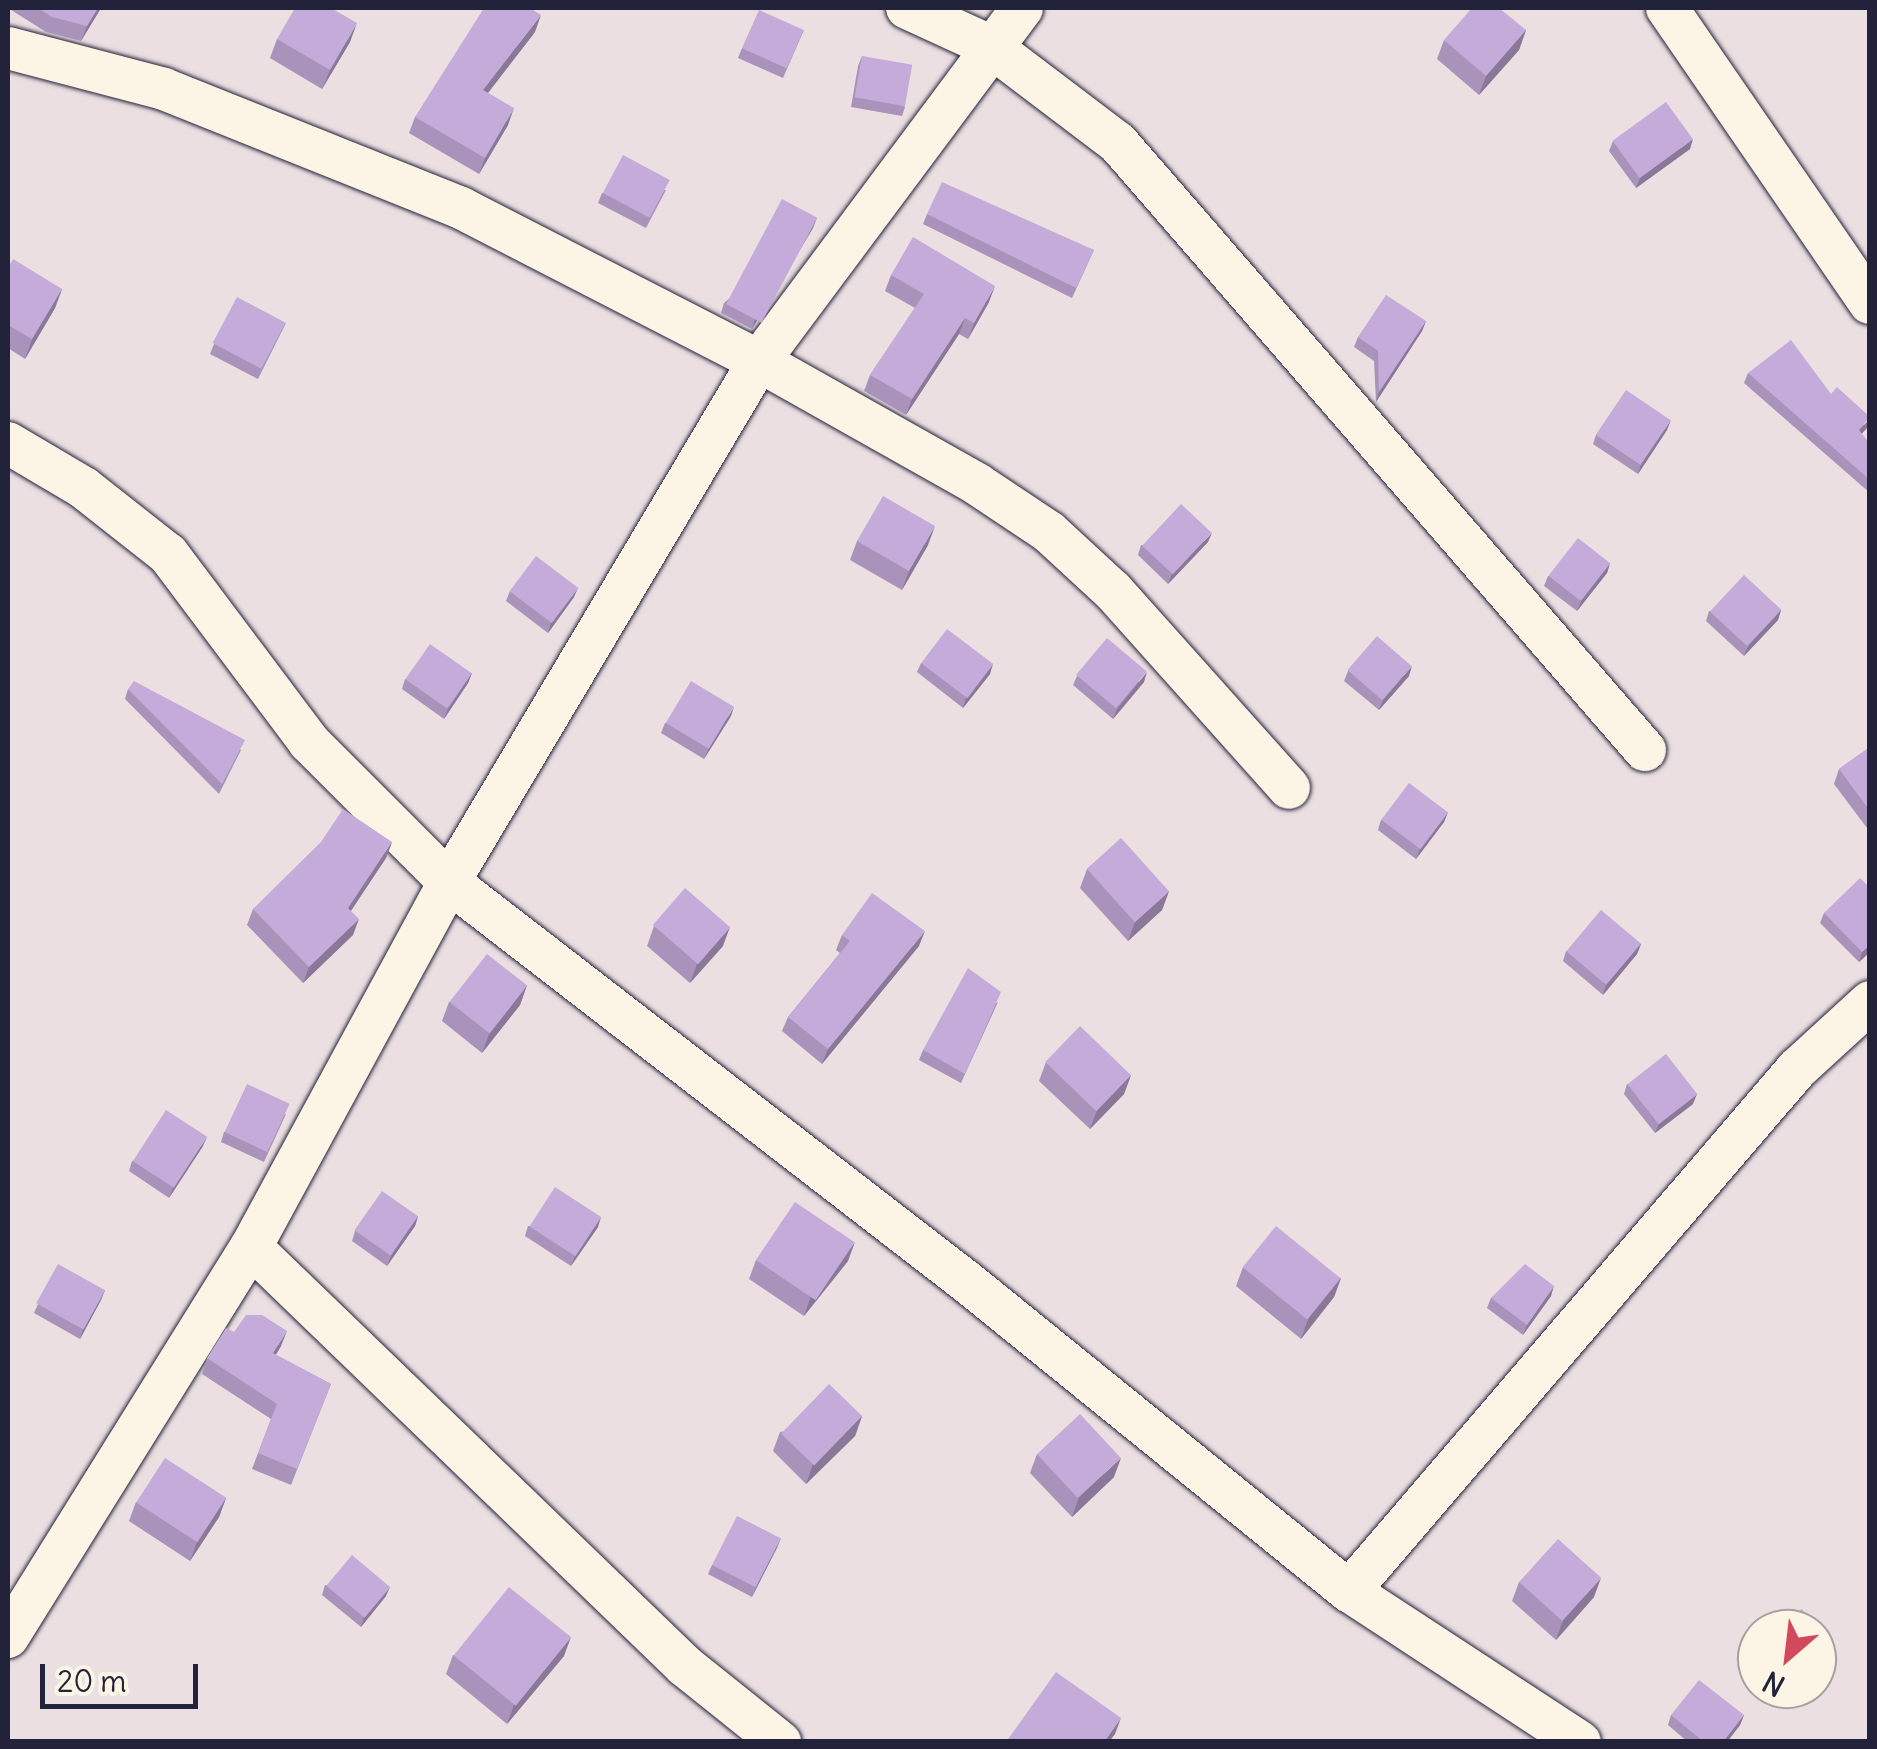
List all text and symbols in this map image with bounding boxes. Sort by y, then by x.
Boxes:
north arrow [1737,1609,1837,1709]
scale bar [45,1644,202,1706]
text: 20 m [57,1662,127,1700]
text: N [1757,1663,1791,1704]

